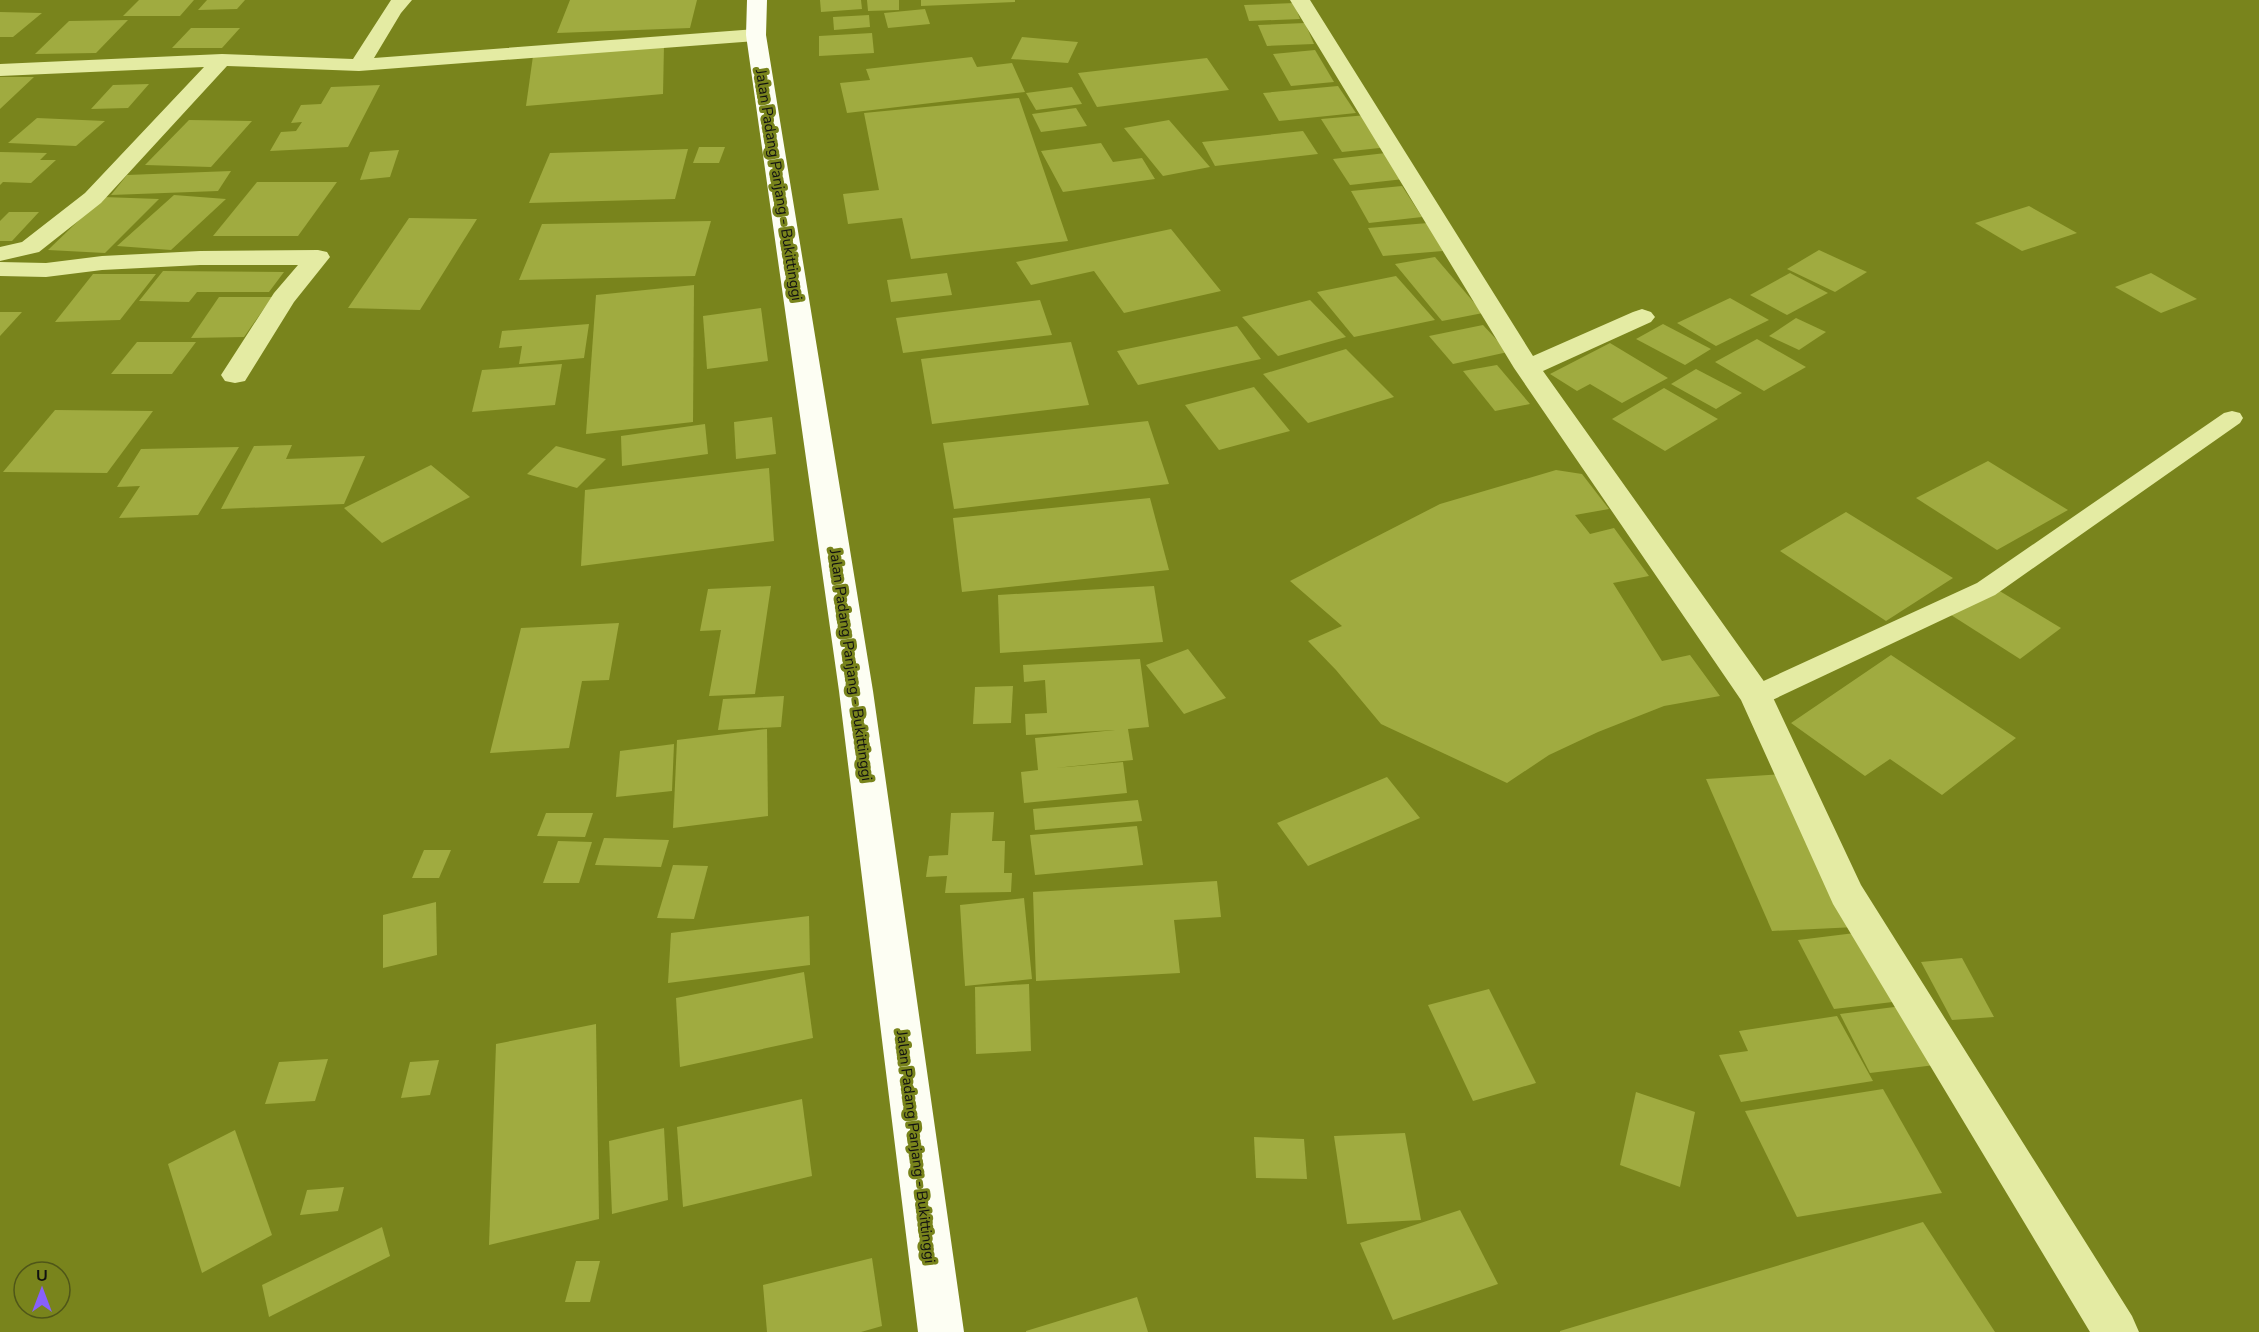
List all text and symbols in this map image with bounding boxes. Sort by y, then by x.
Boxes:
street label: Jalan Padang Panjang - Bukittinggi [751,67,807,302]
street label: Jalan Padang Panjang - Bukittinggi [825,547,877,782]
street label: Jalan Padang Panjang - Bukittinggi [892,1029,940,1264]
north arrow [12,1260,72,1320]
text: U [36,1265,48,1287]

